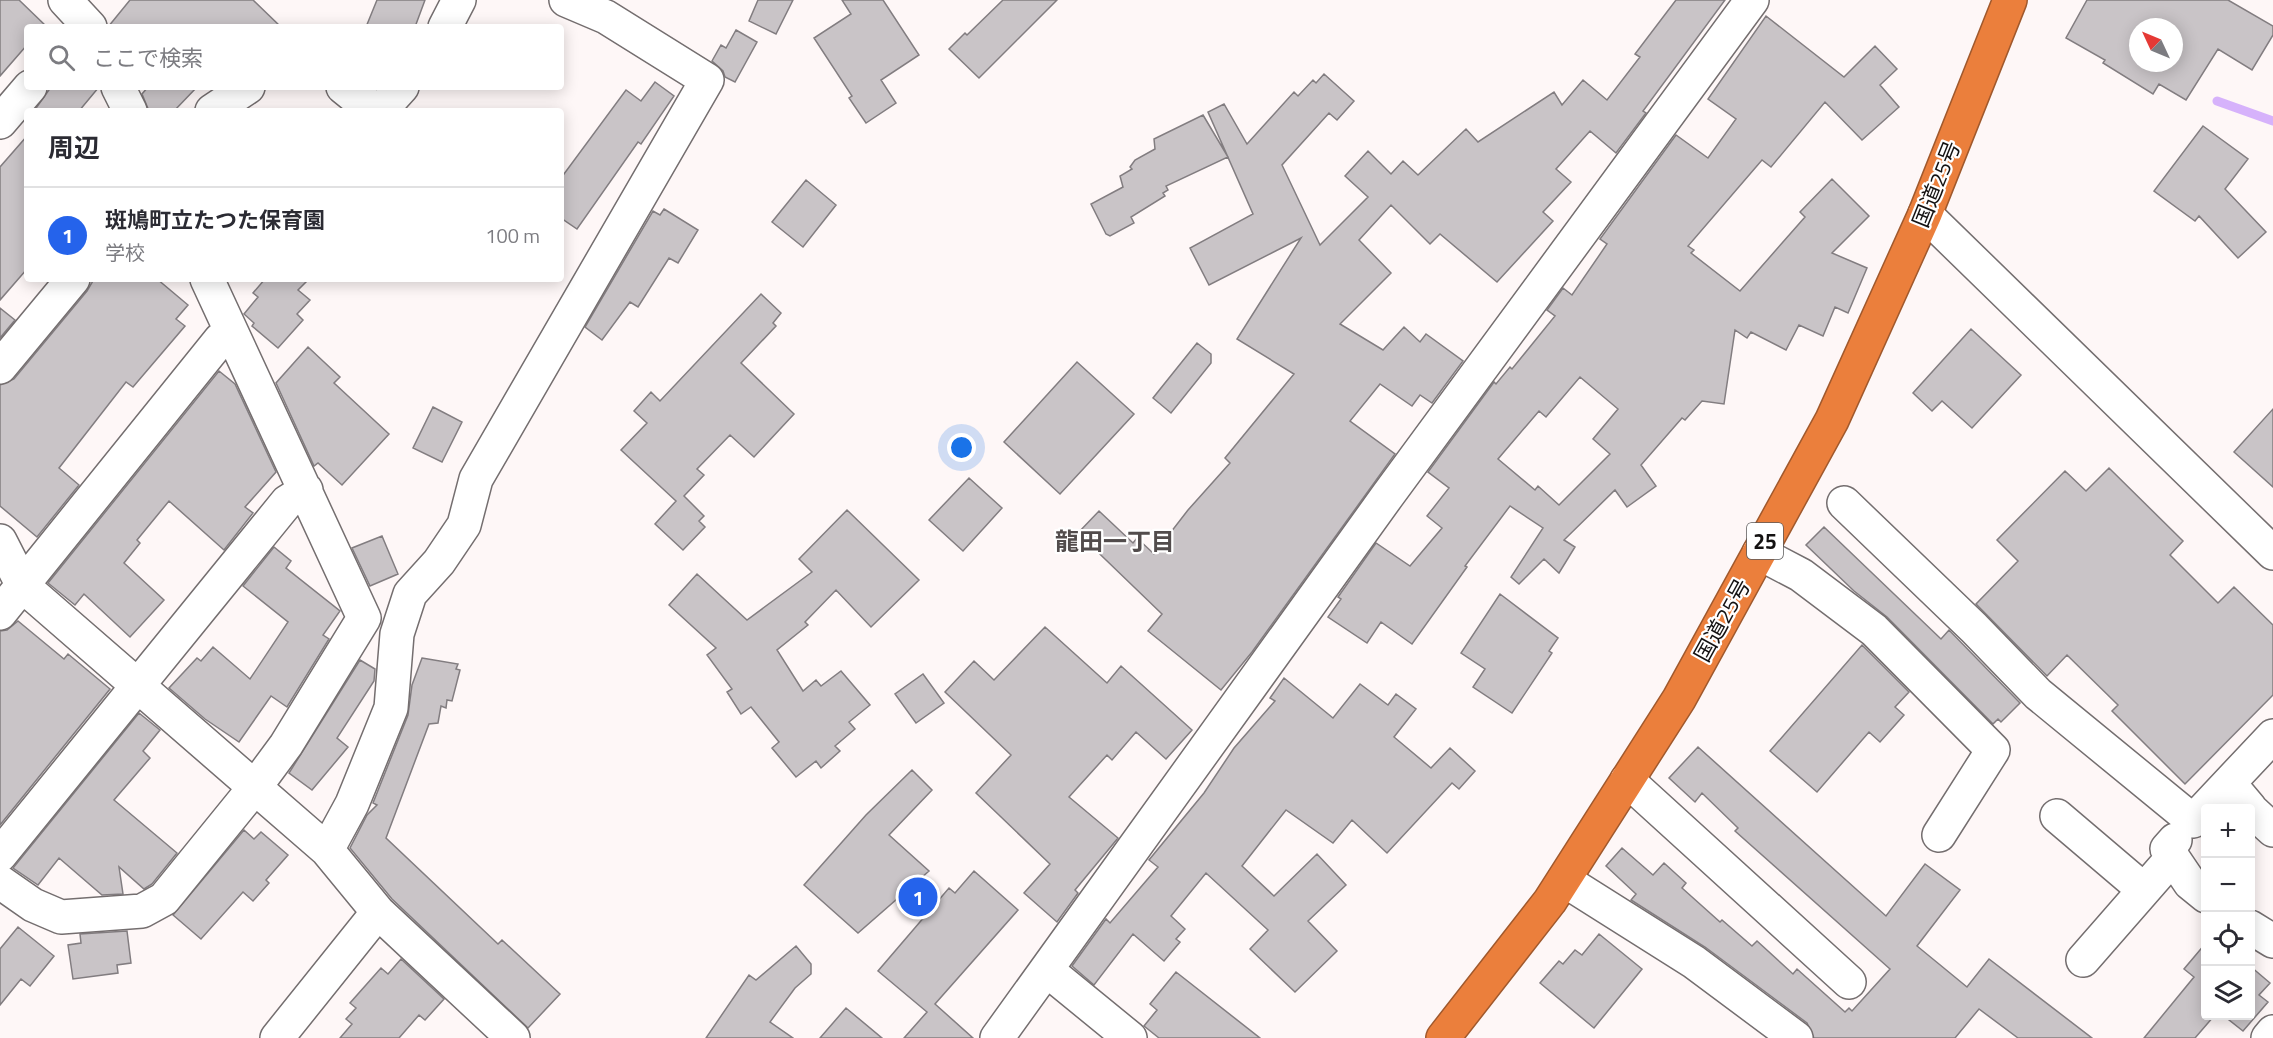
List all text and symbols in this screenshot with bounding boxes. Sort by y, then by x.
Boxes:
north arrow [2129,18,2183,72]
search box [24,24,564,90]
icon: search [45,41,78,74]
text: ここで検索 [93,41,203,75]
text: 周辺 [48,128,100,167]
street label: 国道25号 [1903,136,1969,232]
text: 斑鳩町立たつた保育園 [105,203,325,237]
text: 1 [62,220,73,251]
text: 100 m [485,220,540,251]
text: 学校 [105,237,145,268]
your location [947,433,976,462]
district label: 龍田一丁目 [1055,523,1175,559]
road number: 25 [1747,523,1783,559]
street label: 国道25号 [1685,572,1759,668]
map controls [2201,804,2255,1020]
button: + [2201,804,2255,858]
button: − [2201,858,2255,912]
pin: 1 [898,874,938,920]
button: locate [2201,912,2255,966]
button: layers [2201,966,2255,1020]

